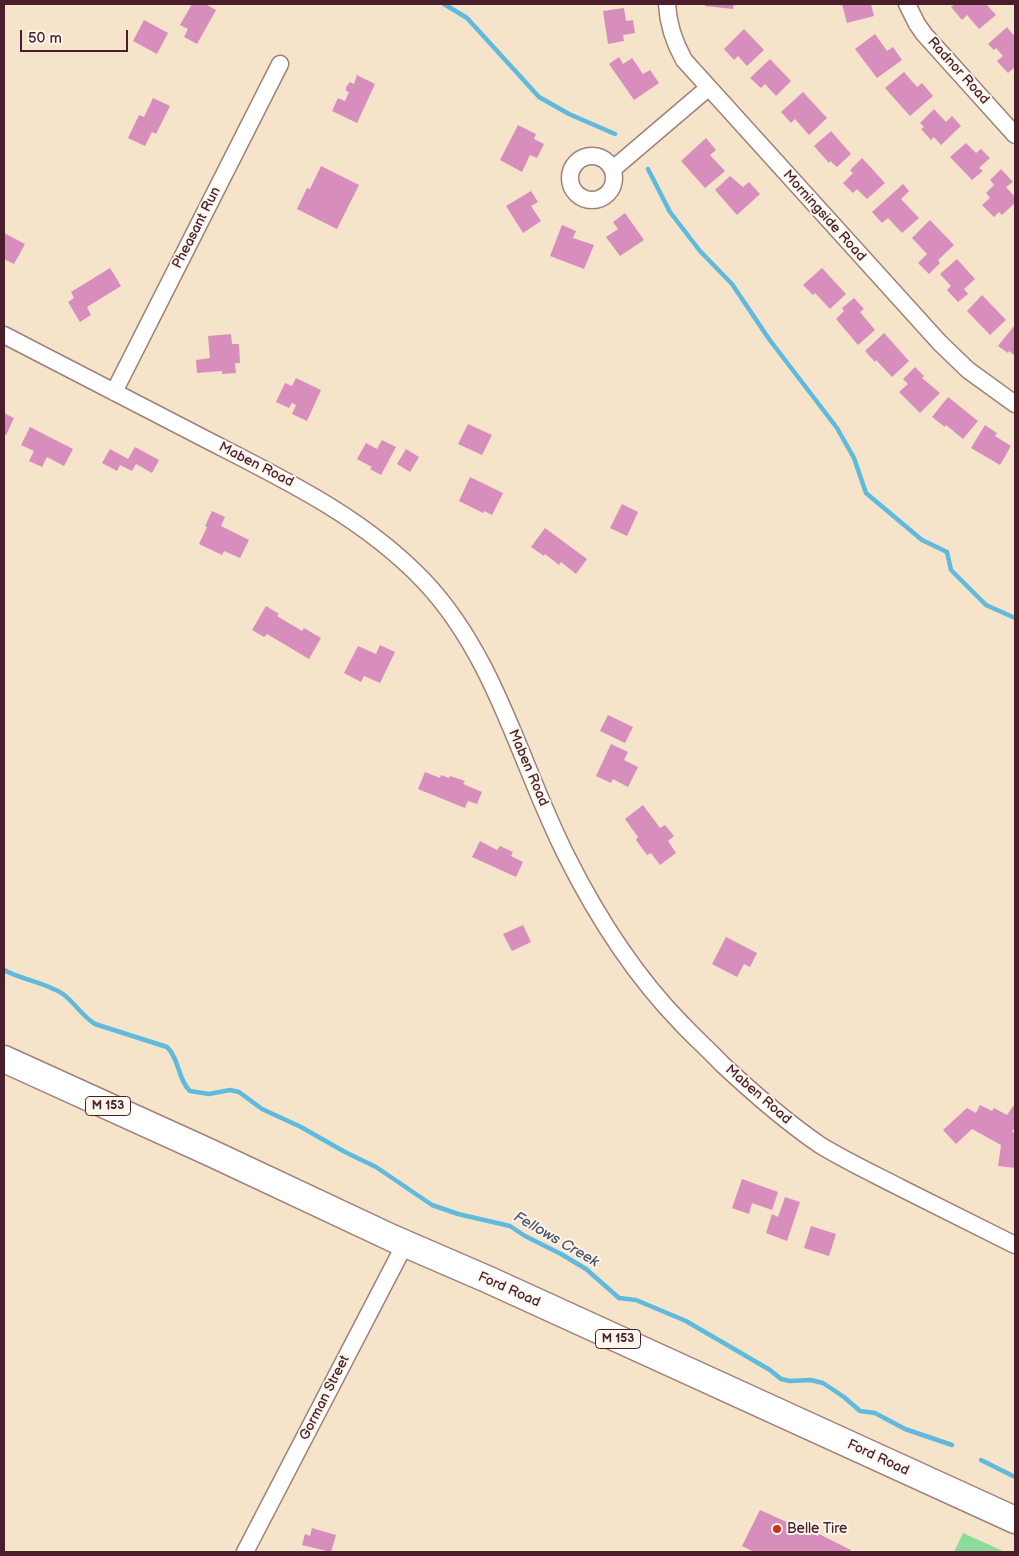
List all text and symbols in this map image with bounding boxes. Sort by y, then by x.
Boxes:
scale bar [22,20,130,52]
text: 50 m [28,29,62,48]
street label: Radnor Road [924,34,992,108]
street label: Morningside Road [779,167,869,265]
street label: Pheasant Run [169,184,225,272]
street label: Maben Road [216,439,296,491]
street label: Maben Road [504,727,552,809]
street label: Maben Road [722,1062,794,1128]
road number: M 153 [86,1096,130,1116]
water label: Fellows Creek [510,1208,602,1272]
street label: Ford Road [475,1269,543,1311]
road number: M 153 [596,1330,640,1348]
street label: Gorman Street [296,1353,354,1443]
street label: Ford Road [844,1436,912,1480]
place label: Belle Tire [787,1521,847,1537]
marker: Belle Tire [771,1523,783,1535]

